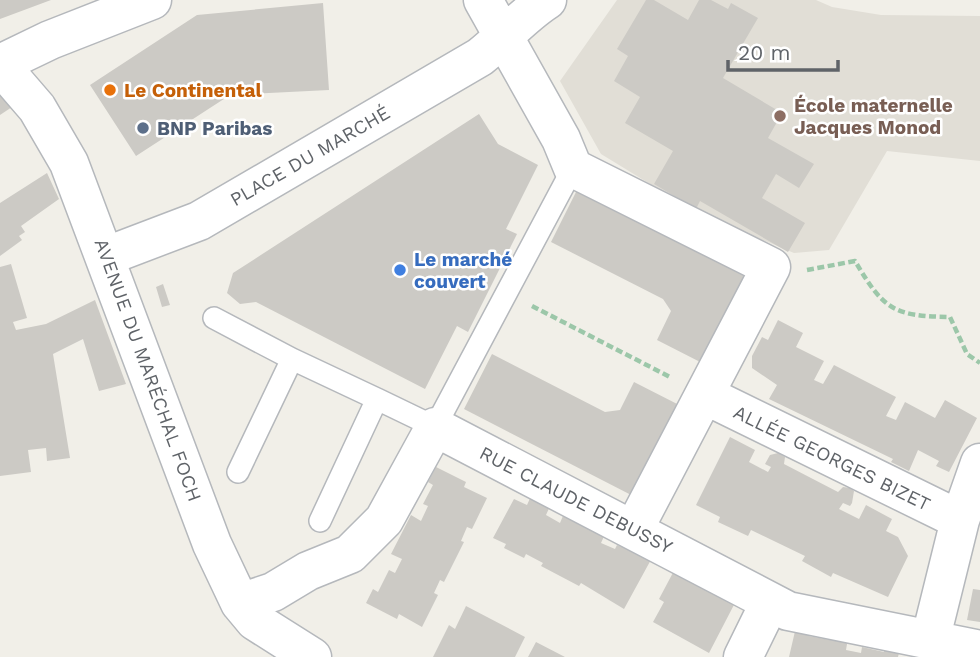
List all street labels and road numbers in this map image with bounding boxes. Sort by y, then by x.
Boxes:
street label: PLACE DU MARCHÉ [226,101,394,211]
street label: AVENUE DU MARÉCHAL FOCH [90,235,206,505]
street label: ALLÉE GEORGES BIZET [730,400,934,516]
street label: RUE CLAUDE DEBUSSY [476,441,676,559]

